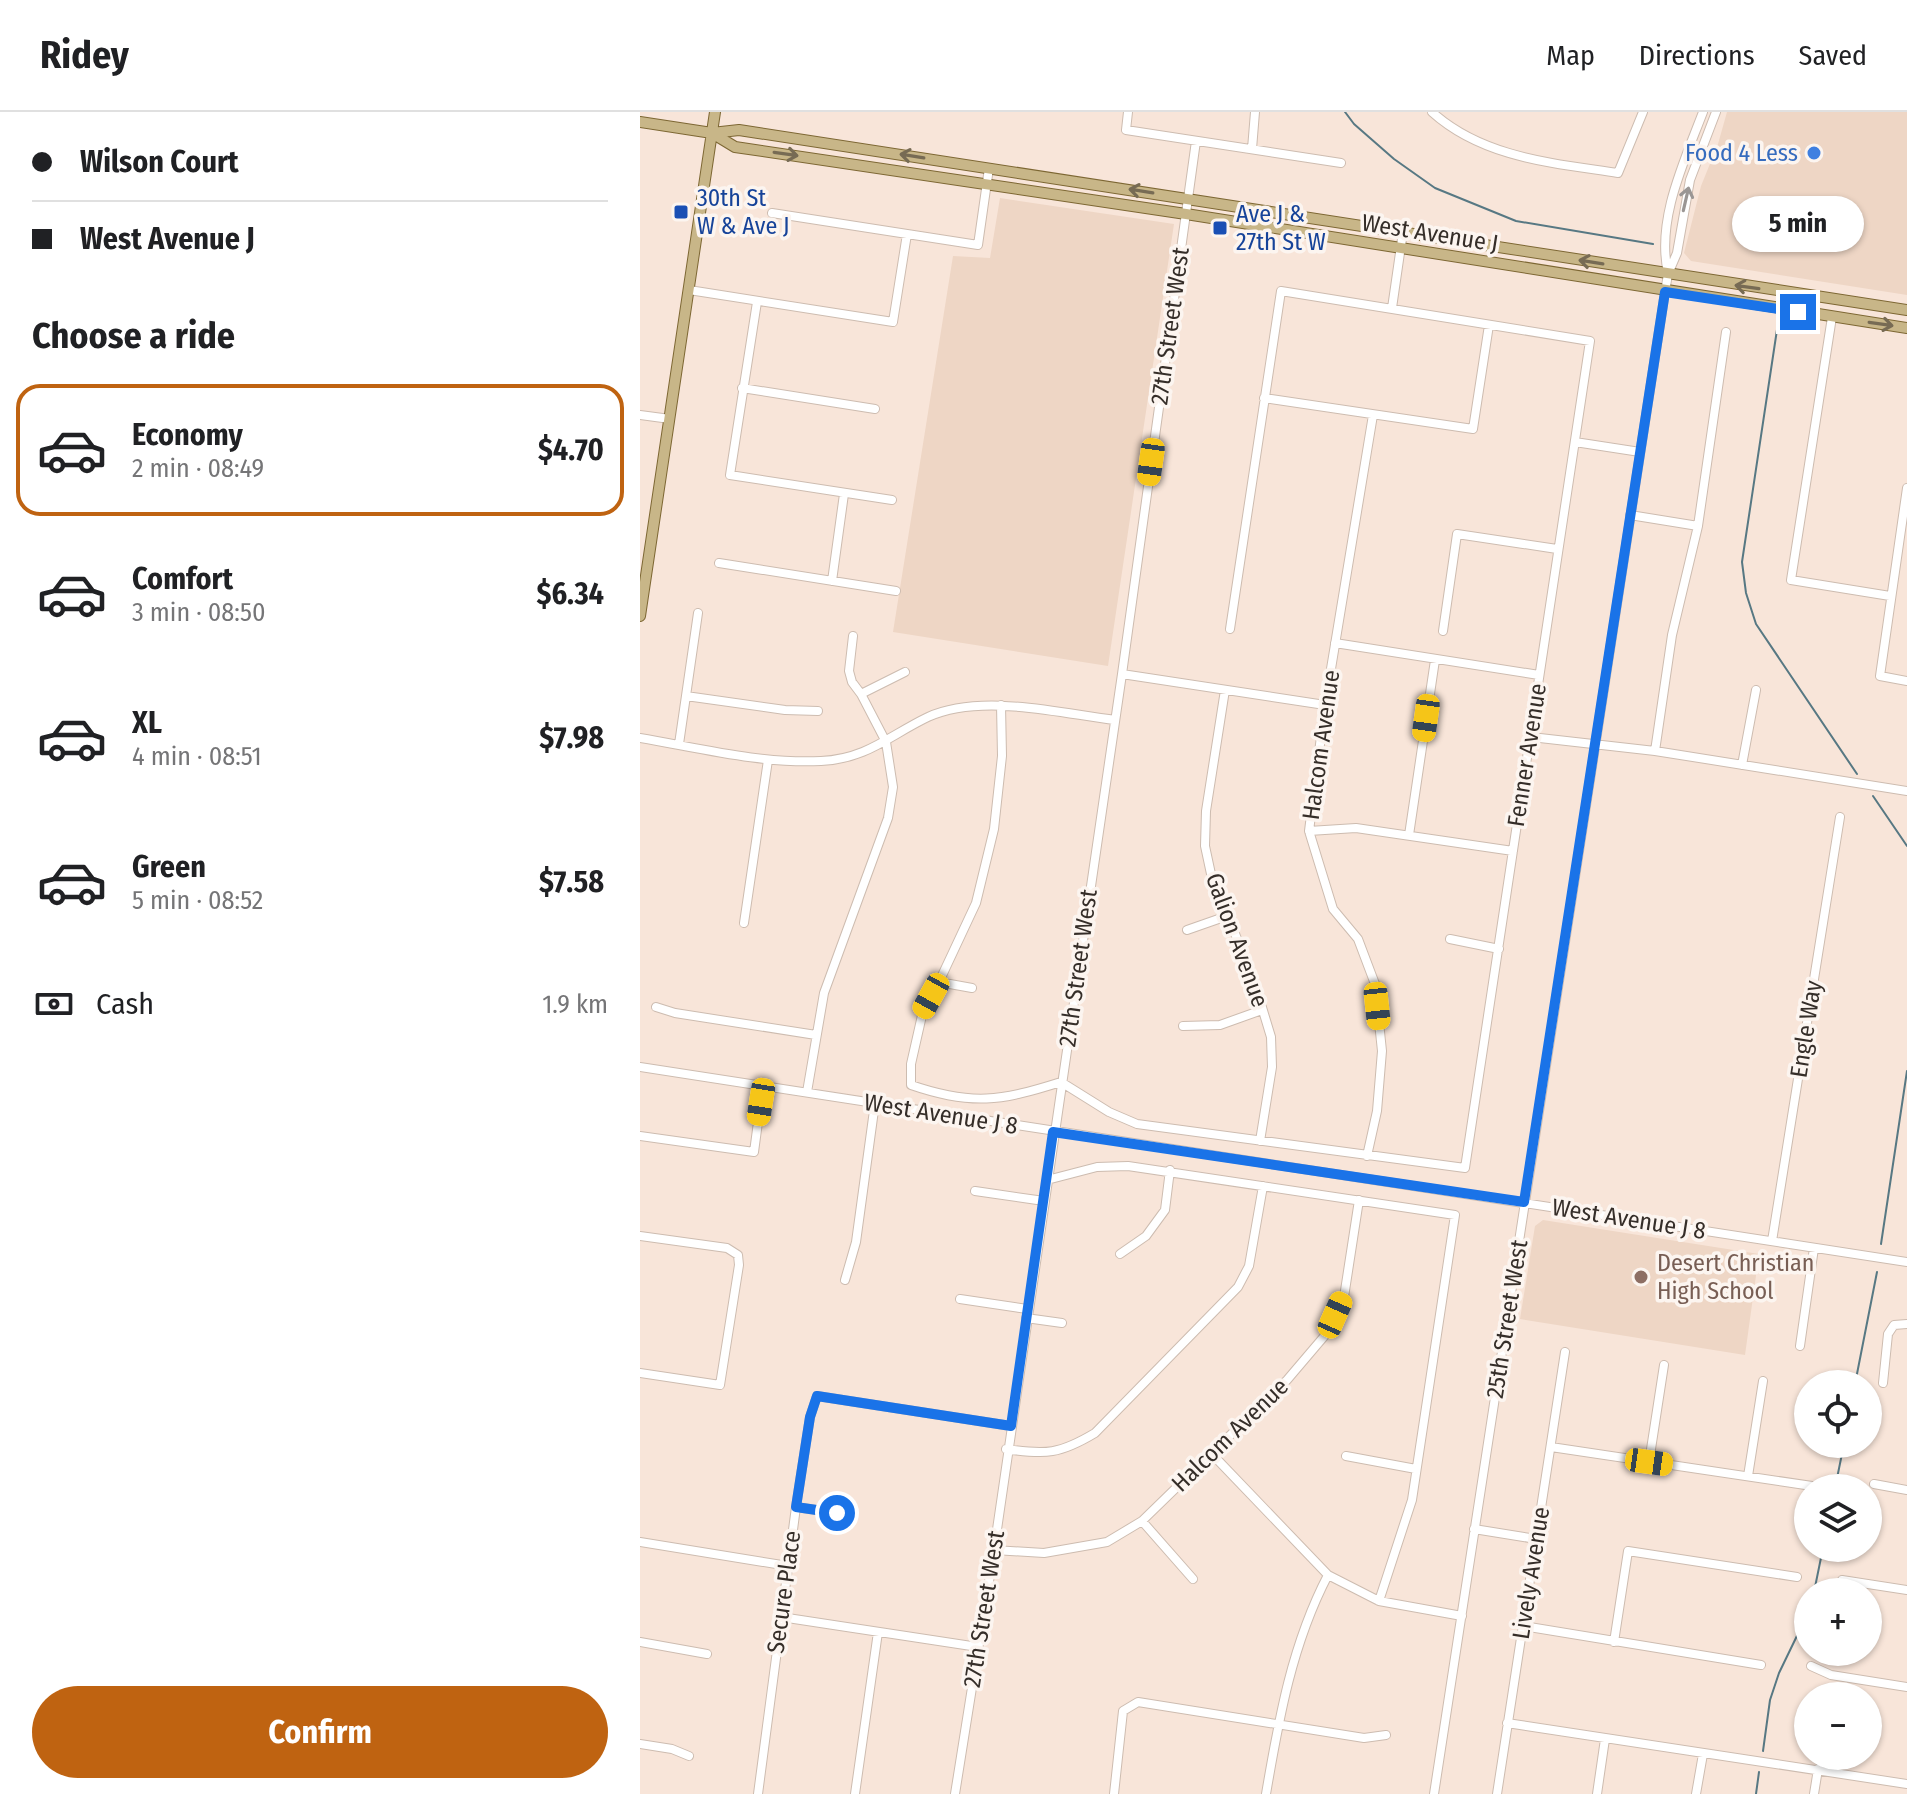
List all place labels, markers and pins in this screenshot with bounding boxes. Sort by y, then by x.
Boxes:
place label: Food 4 Less [1685,139,1798,167]
marker: Food 4 Less [1805,144,1823,162]
place label: 30th St W & Ave J [697,184,789,240]
place label: Ave J & 27th St W [1236,200,1326,256]
marker: 30th St W & Ave J [672,203,690,221]
marker: Ave J & 27th St W [1211,219,1229,237]
place label: Desert Christian High School [1657,1249,1814,1305]
marker: Desert Christian High School [1632,1268,1650,1286]

